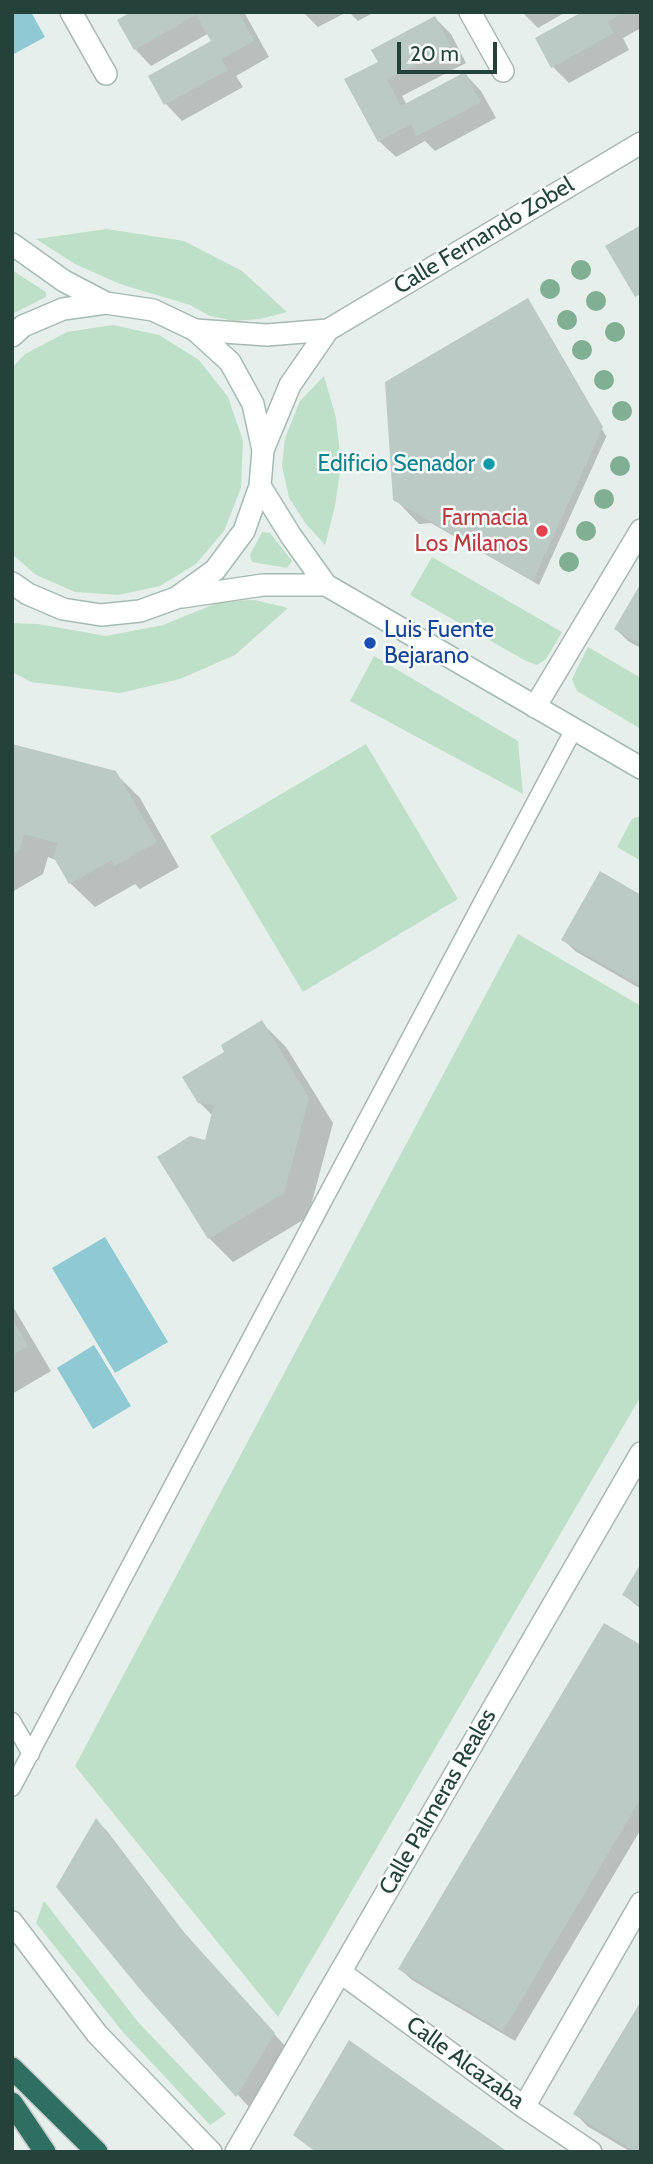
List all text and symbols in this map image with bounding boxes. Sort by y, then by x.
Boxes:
scale bar [401,28,501,72]
text: 20 m [410,41,459,66]
street label: Calle Fernando Zobel [389,171,579,301]
place label: Edificio Senador [318,450,475,478]
marker: Edificio Senador [481,456,497,472]
place label: Farmacia Los Milanos [415,504,528,558]
marker: Farmacia Los Milanos [534,523,550,539]
place label: Luis Fuente Bejarano [384,616,494,670]
marker: Luis Fuente Bejarano [362,635,378,651]
street label: Calle Palmeras Reales [374,1704,502,1900]
street label: Calle Alcazaba [401,2011,529,2115]

